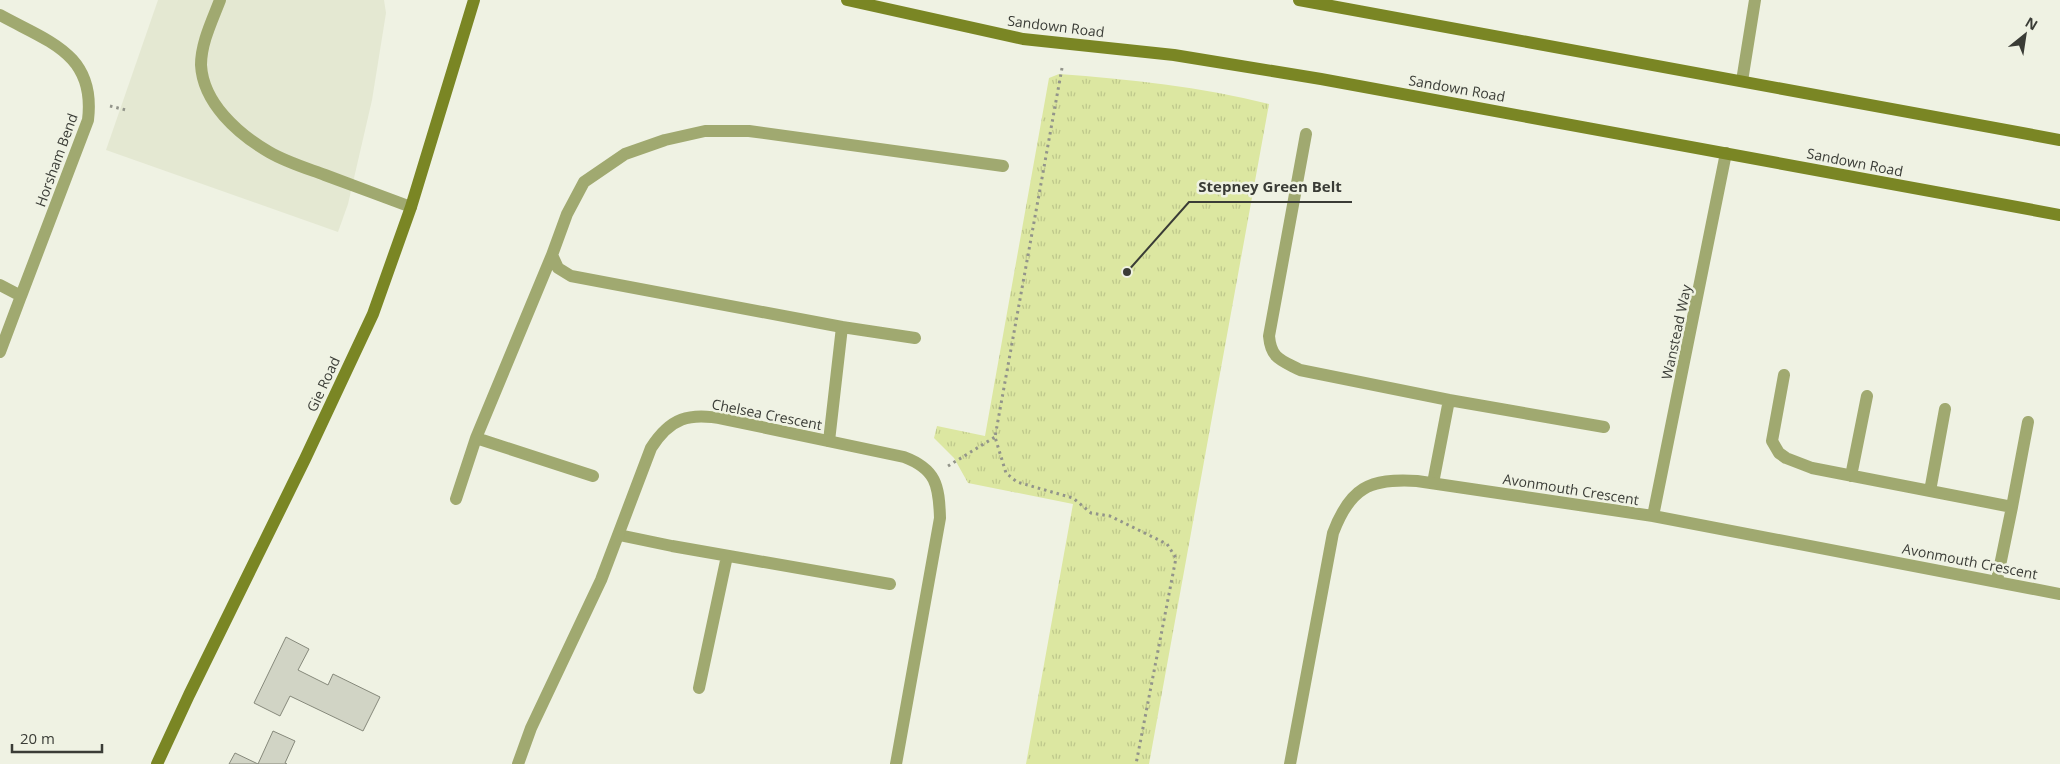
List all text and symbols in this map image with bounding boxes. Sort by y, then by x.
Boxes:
north arrow [2000,10,2050,60]
street label: Sandown Road [1006,11,1106,41]
text: N [2022,12,2041,34]
street label: Sandown Road [1407,70,1507,106]
street label: Horsham Bend [30,111,82,209]
street label: Sandown Road [1805,143,1905,181]
callout: Stepney Green Belt [1189,172,1352,202]
text: Stepney Green Belt [1198,176,1342,196]
street label: Wanstead Way [1657,282,1696,381]
street label: Gie Road [302,353,344,415]
street label: Chelsea Crescent [710,394,824,434]
street label: Avonmouth Crescent [1502,469,1640,509]
street label: Avonmouth Crescent [1901,539,2039,583]
scale bar [12,722,102,754]
text: 20 m [20,728,55,748]

